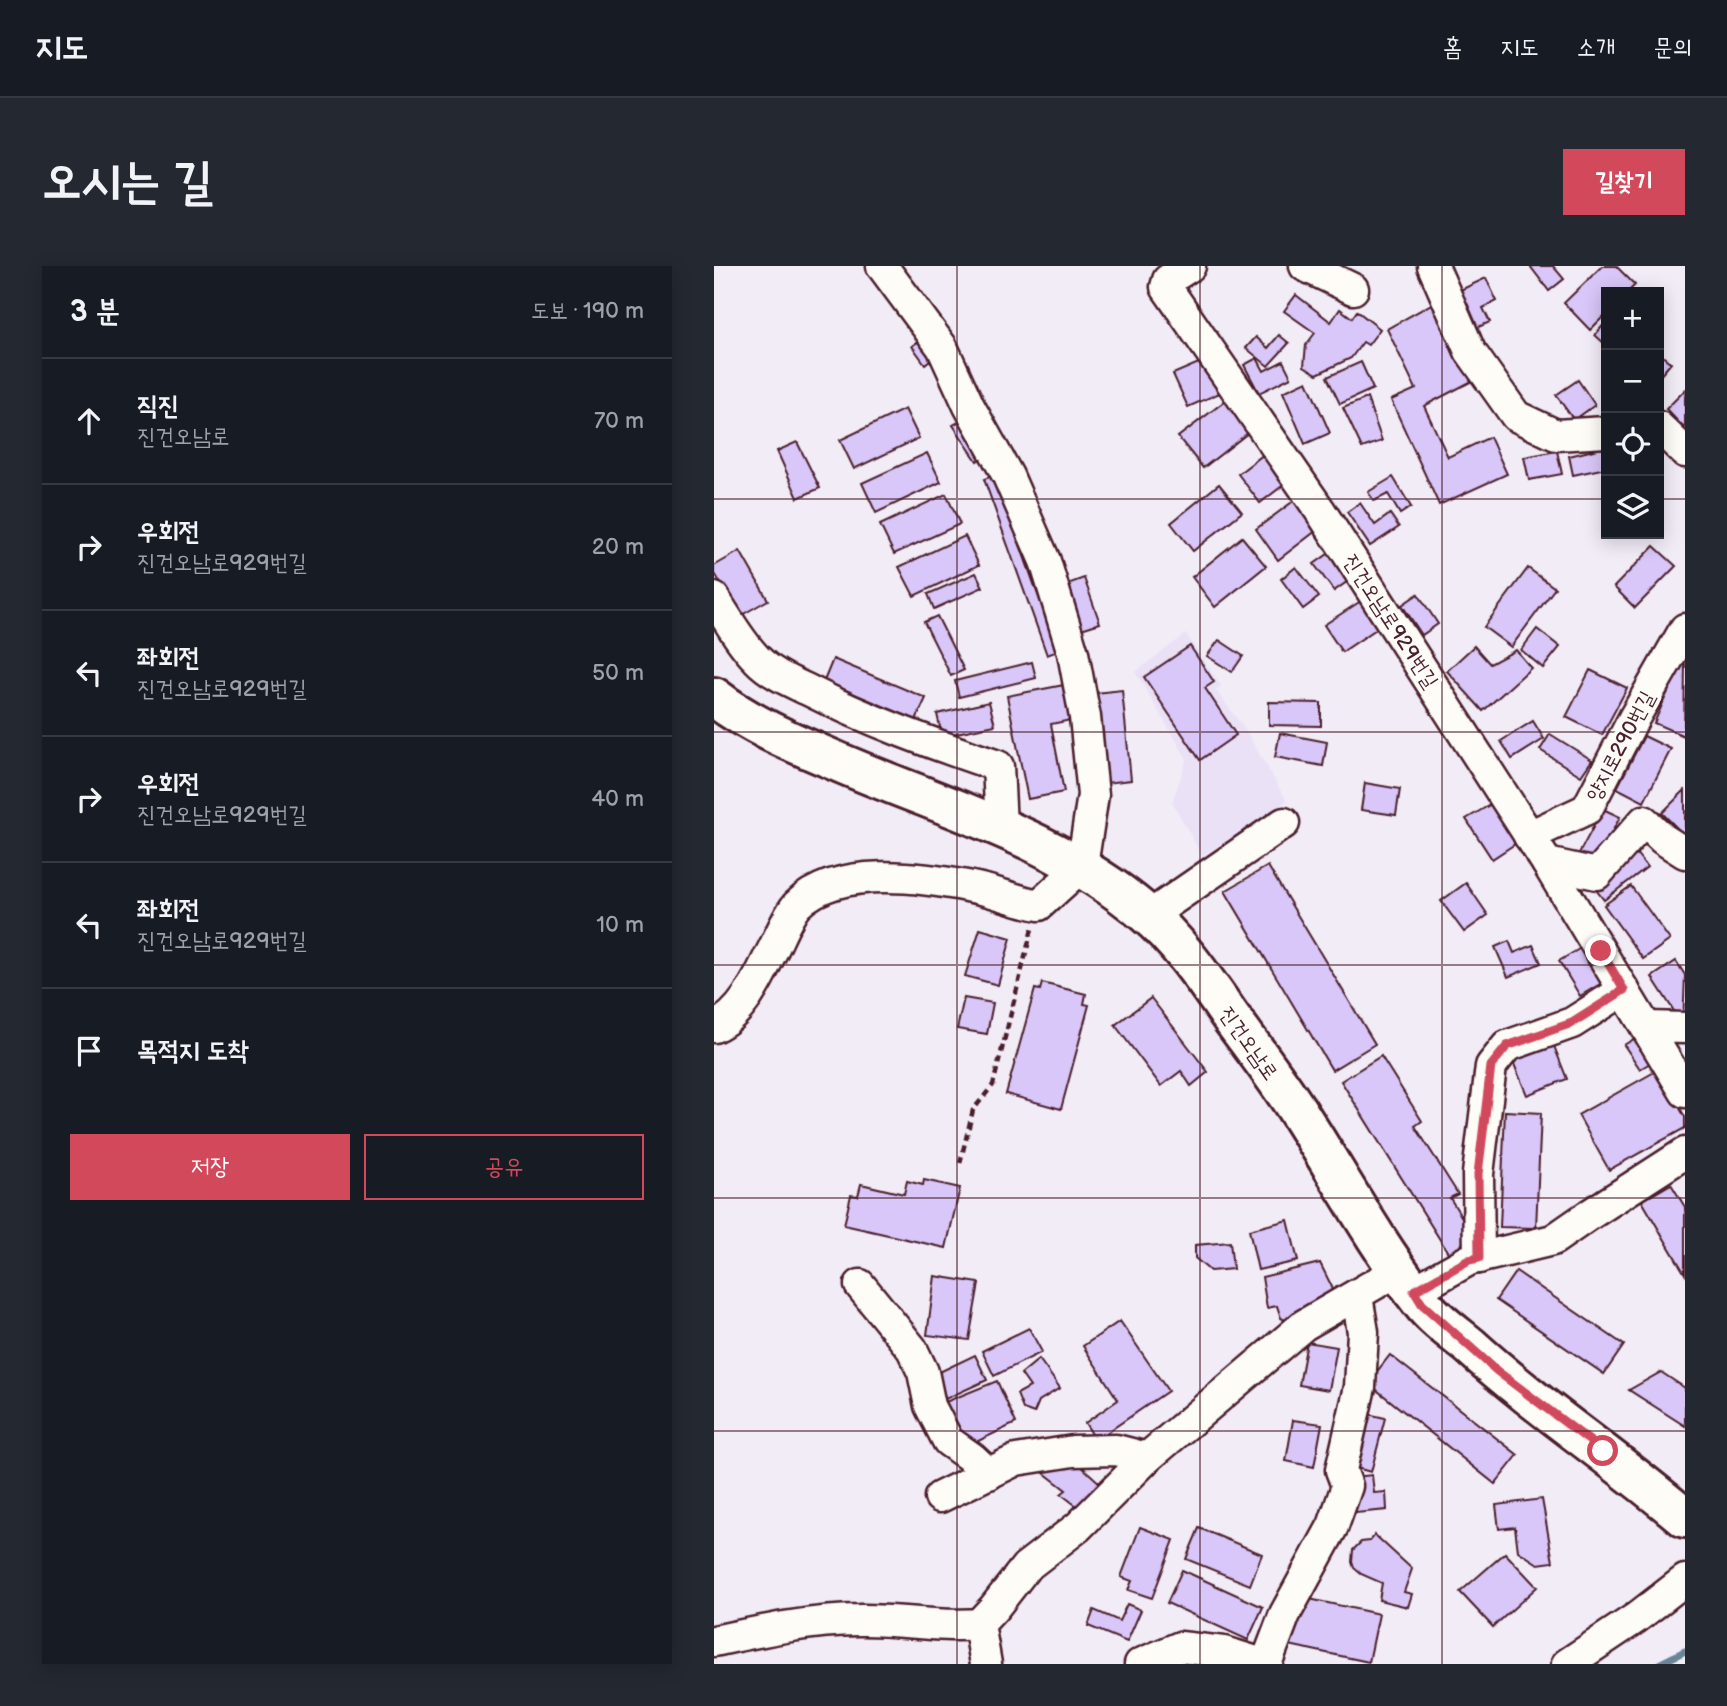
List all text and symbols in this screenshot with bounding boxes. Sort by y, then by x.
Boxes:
text: 지도 [35,28,88,68]
text: 홈 [1443,33,1462,62]
text: 지도 [1500,33,1539,62]
text: 소개 [1577,33,1615,62]
text: 문의 [1653,33,1692,62]
button: 길찾기 [1563,149,1685,215]
text: 오시는 길 [42,153,213,212]
map controls [1601,287,1664,539]
button: + [1601,287,1664,350]
text: 3 분 [70,294,120,330]
text: 도보 · 190 m [531,297,644,325]
button: − [1601,350,1664,413]
text: 직진 [137,391,179,422]
icon: ahead [70,402,108,440]
text: 70 m [594,407,644,435]
button: locate [1601,413,1664,476]
text: 진건오남로 [137,423,230,451]
button: layers [1601,476,1664,539]
text: 우회전 [137,517,200,548]
icon: right [70,528,108,566]
text: 20 m [592,533,644,561]
text: 진건오남로929번길 [137,549,307,577]
street label: 진건오남로929번길 [1338,549,1443,693]
text: 좌회전 [137,643,200,674]
icon: left [70,654,108,692]
text: 50 m [592,659,644,687]
text: 진건오남로929번길 [137,675,307,703]
street label: 양지로290번길 [1581,687,1660,806]
text: 우회전 [137,769,200,800]
icon: right [70,780,108,818]
text: 40 m [591,785,644,813]
text: 진건오남로929번길 [137,801,307,829]
text: 좌회전 [137,895,200,926]
icon: left [70,906,108,944]
text: 10 m [596,911,644,939]
text: 진건오남로929번길 [137,927,307,955]
route end [1585,935,1616,966]
street label: 진건오남로 [1214,1002,1283,1085]
icon: arrive [70,1032,108,1070]
text: 목적지 도착 [137,1036,249,1067]
button: 저장 [70,1134,350,1200]
button: 공유 [364,1134,644,1200]
route start [1587,1435,1618,1466]

